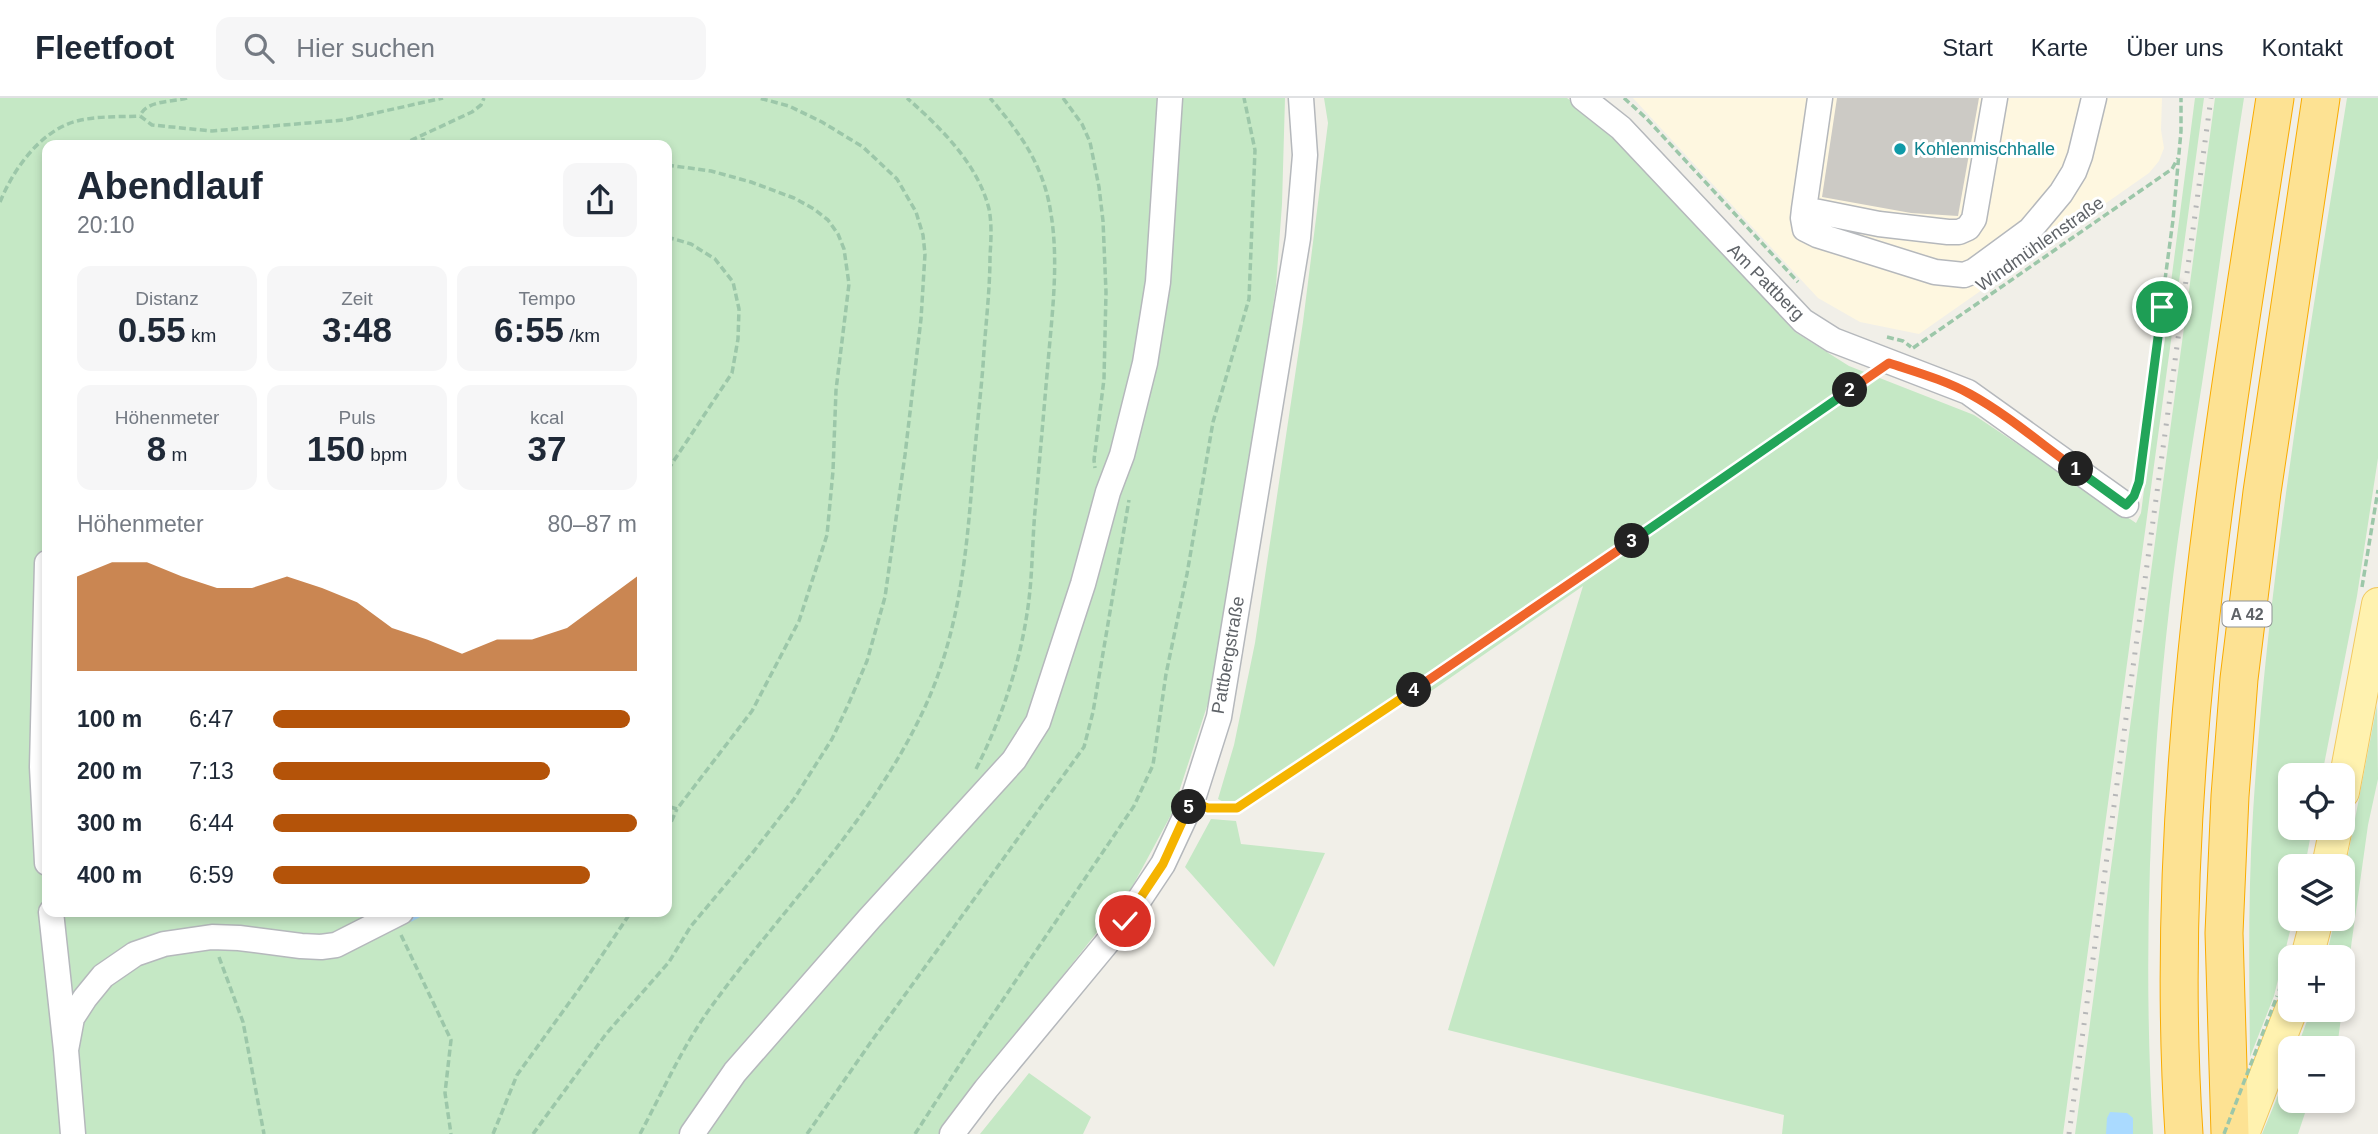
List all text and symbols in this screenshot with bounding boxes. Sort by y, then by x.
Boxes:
search box [216,17,706,80]
text: Fleetfoot [35,29,174,66]
icon: search [240,29,278,67]
text: Hier suchen [296,33,435,63]
text: Start [1942,34,1993,61]
text: Karte [2031,34,2088,61]
text: Über uns [2126,34,2224,61]
text: Kontakt [2262,34,2343,61]
place label: Kohlenmischhalle [1914,139,2055,159]
marker: Kohlenmischhalle [1892,141,1908,157]
button: share [563,163,637,237]
text: Abendlauf [77,165,263,207]
street label: Windmühlenstraße [1972,192,2108,296]
text: 20:10 [77,212,135,238]
street label: Am Pattberg [1724,240,1808,324]
pin [2132,277,2192,337]
text: Distanz [135,288,199,309]
text: Zeit [341,288,373,309]
text: Tempo [518,288,576,309]
icon: arrive [2143,288,2181,326]
text: 0.55 [118,310,186,349]
text: 3:48 [322,310,392,349]
text: 6:55 [494,310,564,349]
text: km [186,325,216,346]
text: /km [564,325,600,346]
pin: 2 [1832,372,1868,408]
text: 2 [1844,379,1855,400]
text: Höhenmeter [115,407,219,428]
text: Puls [339,407,375,428]
text: kcal [530,407,564,428]
text: 8 [147,429,166,468]
text: 150 [307,429,365,468]
text: 37 [528,429,566,468]
text: m [166,444,187,465]
text: bpm [365,444,407,465]
pin: 1 [2058,452,2094,486]
text: 1 [2070,458,2081,479]
text: Höhenmeter [77,511,204,537]
text: 80–87 m [547,511,637,537]
pin: 3 [1614,524,1650,558]
text: 3 [1626,530,1637,551]
street label: Pattbergstraße [1208,595,1248,715]
road number: A 42 [2222,601,2272,626]
pin: 4 [1396,672,1432,708]
text: 4 [1408,679,1419,700]
text: 100 m [77,706,142,732]
text: 6:47 [189,706,234,732]
text: 200 m [77,758,142,784]
text: 7:13 [189,758,234,784]
map controls [2278,763,2355,1113]
button: locate [2278,763,2355,840]
pin: 5 [1172,790,1206,824]
text: 5 [1183,796,1194,817]
text: 300 m [77,810,142,836]
text: 6:44 [189,810,234,836]
button: layers [2278,854,2355,931]
text: 400 m [77,862,142,888]
text: 6:59 [189,862,234,888]
pin [1095,891,1155,951]
icon: check [1106,902,1144,940]
button: + [2278,945,2355,1022]
button: − [2278,1036,2355,1113]

